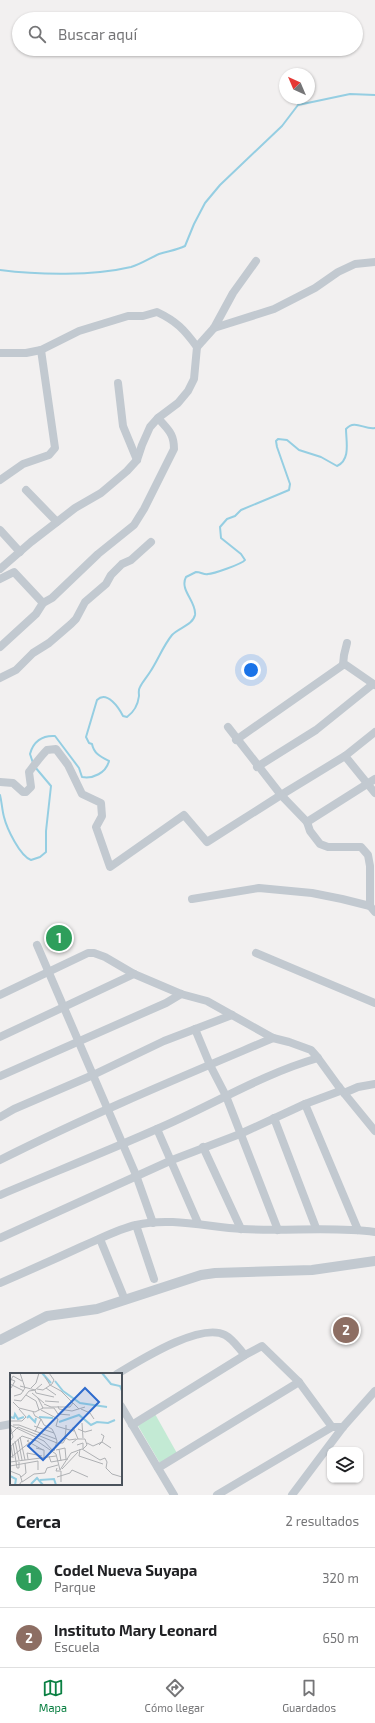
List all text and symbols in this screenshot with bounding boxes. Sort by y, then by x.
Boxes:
search box [12,12,363,56]
icon: search [26,23,48,45]
text: Buscar aquí [58,25,137,43]
north arrow [279,68,315,104]
your location [241,660,261,680]
pin: 1 [46,923,72,953]
pin: 2 [333,1315,359,1345]
inset map [10,1373,122,1485]
map controls [327,1447,363,1483]
button: layers [327,1447,363,1483]
text: Cerca [16,1511,61,1531]
text: 2 resultados [285,1513,359,1529]
text: Codel Nueva Suyapa [54,1561,197,1579]
text: 1 [26,1570,32,1586]
text: 320 m [322,1570,359,1586]
text: Parque [54,1579,96,1595]
text: Instituto Mary Leonard [54,1621,217,1639]
text: 2 [25,1630,33,1646]
text: 650 m [322,1630,359,1646]
text: Escuela [54,1639,100,1655]
tab: Mapa [39,1677,67,1714]
tab: Cómo llegar [145,1677,204,1714]
tab: Guardados [282,1677,336,1714]

